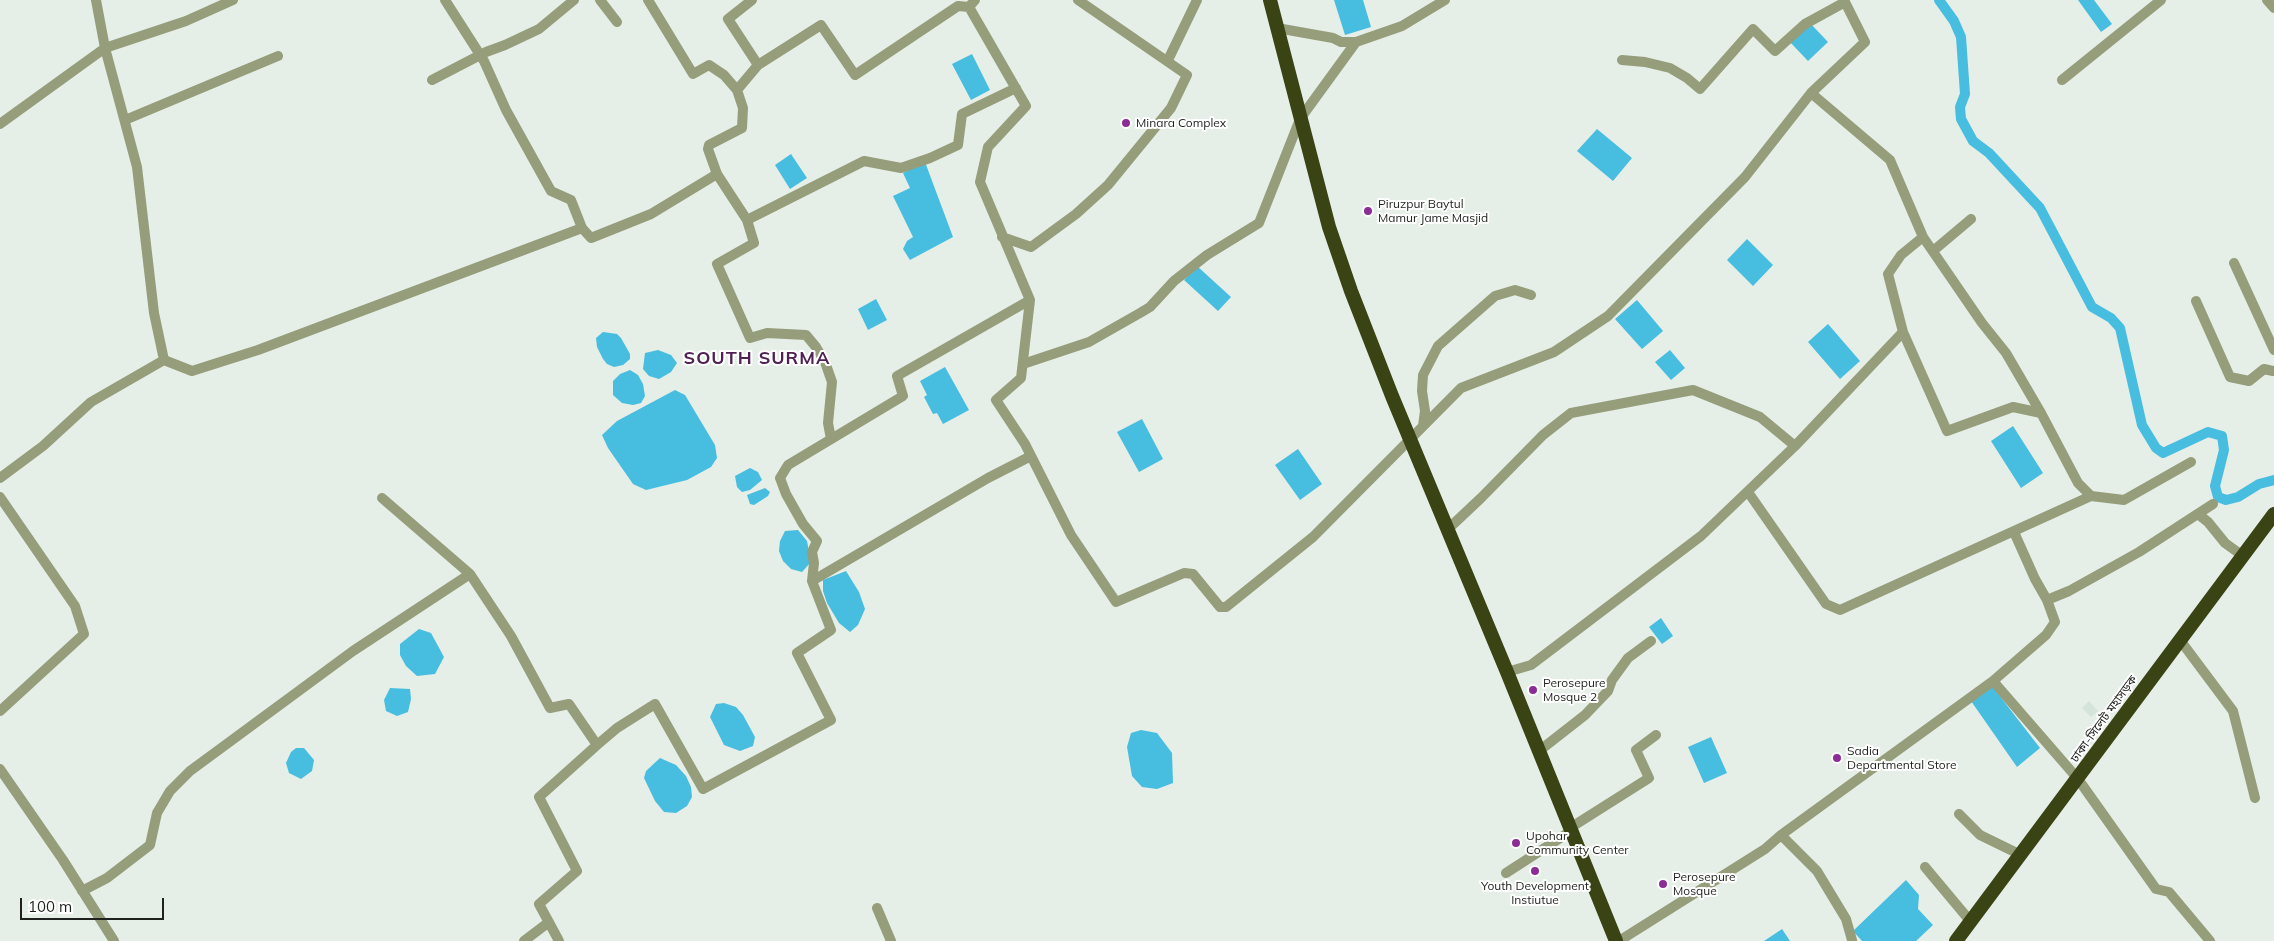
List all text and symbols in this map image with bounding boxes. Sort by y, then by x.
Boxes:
place label: Minara Complex [1136,116,1226,130]
marker: Minara Complex [1120,117,1132,129]
place label: Piruzpur Baytul Mamur Jame Masjid [1378,197,1488,225]
marker: Piruzpur Baytul Mamur Jame Masjid [1362,205,1374,217]
district label: SOUTH SURMA [682,348,832,370]
street label: ঢাকা-সিলেট মহাসড়ক [2068,673,2140,765]
place label: Perosepure Mosque 2 [1543,676,1606,704]
marker: Perosepure Mosque 2 [1527,684,1539,696]
place label: Sadia Departmental Store [1847,744,1957,772]
marker: Sadia Departmental Store [1831,752,1843,764]
place label: Upohar Community Center [1526,829,1629,857]
marker: Upohar Community Center [1510,837,1522,849]
marker: Youth Development Instiutue [1529,865,1541,877]
place label: Perosepure Mosque [1673,870,1736,898]
marker: Perosepure Mosque [1657,878,1669,890]
place label: Youth Development Instiutue [1481,879,1589,907]
scale bar [22,888,166,920]
text: 100 m [28,897,72,916]

